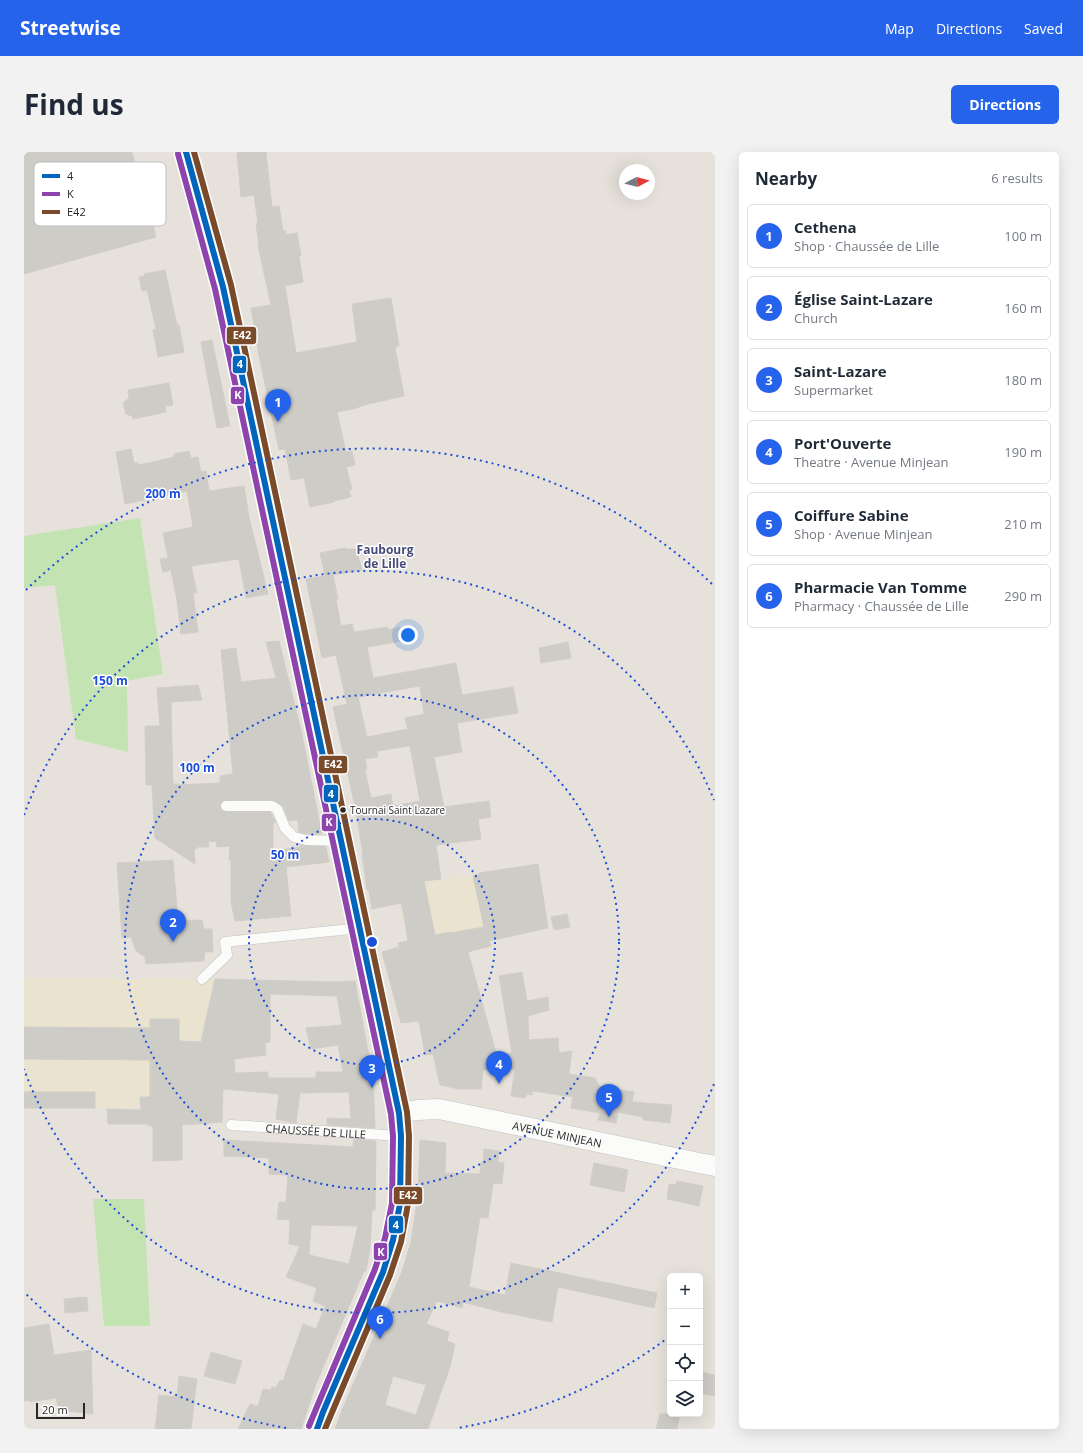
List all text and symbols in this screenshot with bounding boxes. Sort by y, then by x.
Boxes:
text: Streetwise [20,15,121,41]
text: Map [885,19,914,38]
text: Directions [936,19,1002,38]
text: Saved [1024,19,1063,38]
text: Find us [24,85,124,123]
button: Directions [951,85,1059,124]
legend [34,162,166,226]
north arrow [619,164,655,200]
text: Nearby [755,167,817,190]
text: 4 [67,168,74,183]
text: 6 results [991,169,1043,187]
text: K [67,186,74,201]
text: E42 [67,204,86,219]
text: Cethena [794,217,857,237]
text: 1 [765,227,773,245]
text: 100 m [1004,227,1042,245]
text: Shop · Chaussée de Lille [794,237,939,255]
text: Église Saint-Lazare [794,289,933,309]
text: 2 [765,299,773,317]
text: 160 m [1004,299,1042,317]
text: Church [794,309,838,327]
line badge: E42 [226,326,257,345]
text: E42 [233,327,251,342]
line badge: 4 [232,355,247,374]
text: 4 [237,356,244,371]
text: Saint-Lazare [794,361,887,381]
text: 3 [765,371,773,389]
text: 180 m [1004,371,1042,389]
text: Supermarket [794,381,873,399]
line badge: K [230,386,245,405]
text: K [234,387,242,402]
pin: 1 [265,389,291,422]
text: Port'Ouverte [794,433,891,453]
text: 4 [765,443,773,461]
text: 190 m [1004,443,1042,461]
text: Theatre · Avenue Minjean [794,453,948,471]
text: 200 m [145,485,181,502]
text: Coiffure Sabine [794,505,909,525]
text: 5 [765,515,773,533]
text: 210 m [1004,515,1042,533]
text: Shop · Avenue Minjean [794,525,932,543]
district label: Faubourg de Lille [357,541,414,572]
text: Pharmacie Van Tomme [794,577,967,597]
text: 6 [765,587,773,605]
text: 290 m [1004,587,1042,605]
text: Pharmacy · Chaussée de Lille [794,597,969,615]
your location [398,625,418,645]
text: 150 m [92,672,128,689]
line badge: E42 [318,755,348,774]
text: E42 [324,756,342,771]
text: 100 m [179,759,215,776]
line badge: 4 [323,784,339,803]
text: 4 [328,786,335,801]
place label: Tournai Saint Lazare [350,803,446,817]
marker: Tournai Saint Lazare [338,805,348,815]
line badge: K [321,813,337,832]
text: K [325,814,333,829]
text: 50 m [271,846,299,863]
pin: 2 [160,909,186,942]
centre of rings [365,935,379,949]
pin: 4 [486,1051,512,1084]
pin: 3 [359,1055,385,1088]
pin: 5 [596,1084,622,1117]
street label: AVENUE MINJEAN [511,1117,603,1150]
street label: CHAUSSÉE DE LILLE [265,1120,367,1141]
line badge: E42 [393,1186,423,1205]
text: E42 [399,1187,417,1202]
line badge: 4 [388,1215,404,1234]
text: 4 [393,1217,400,1232]
line badge: K [373,1242,388,1261]
text: K [377,1244,385,1259]
map controls [667,1273,703,1417]
button: + [667,1273,703,1309]
pin: 6 [367,1306,393,1339]
button: − [667,1309,703,1345]
button: locate [667,1345,703,1381]
button: layers [667,1381,703,1417]
scale bar [36,1401,85,1420]
text: 20 m [42,1402,68,1417]

